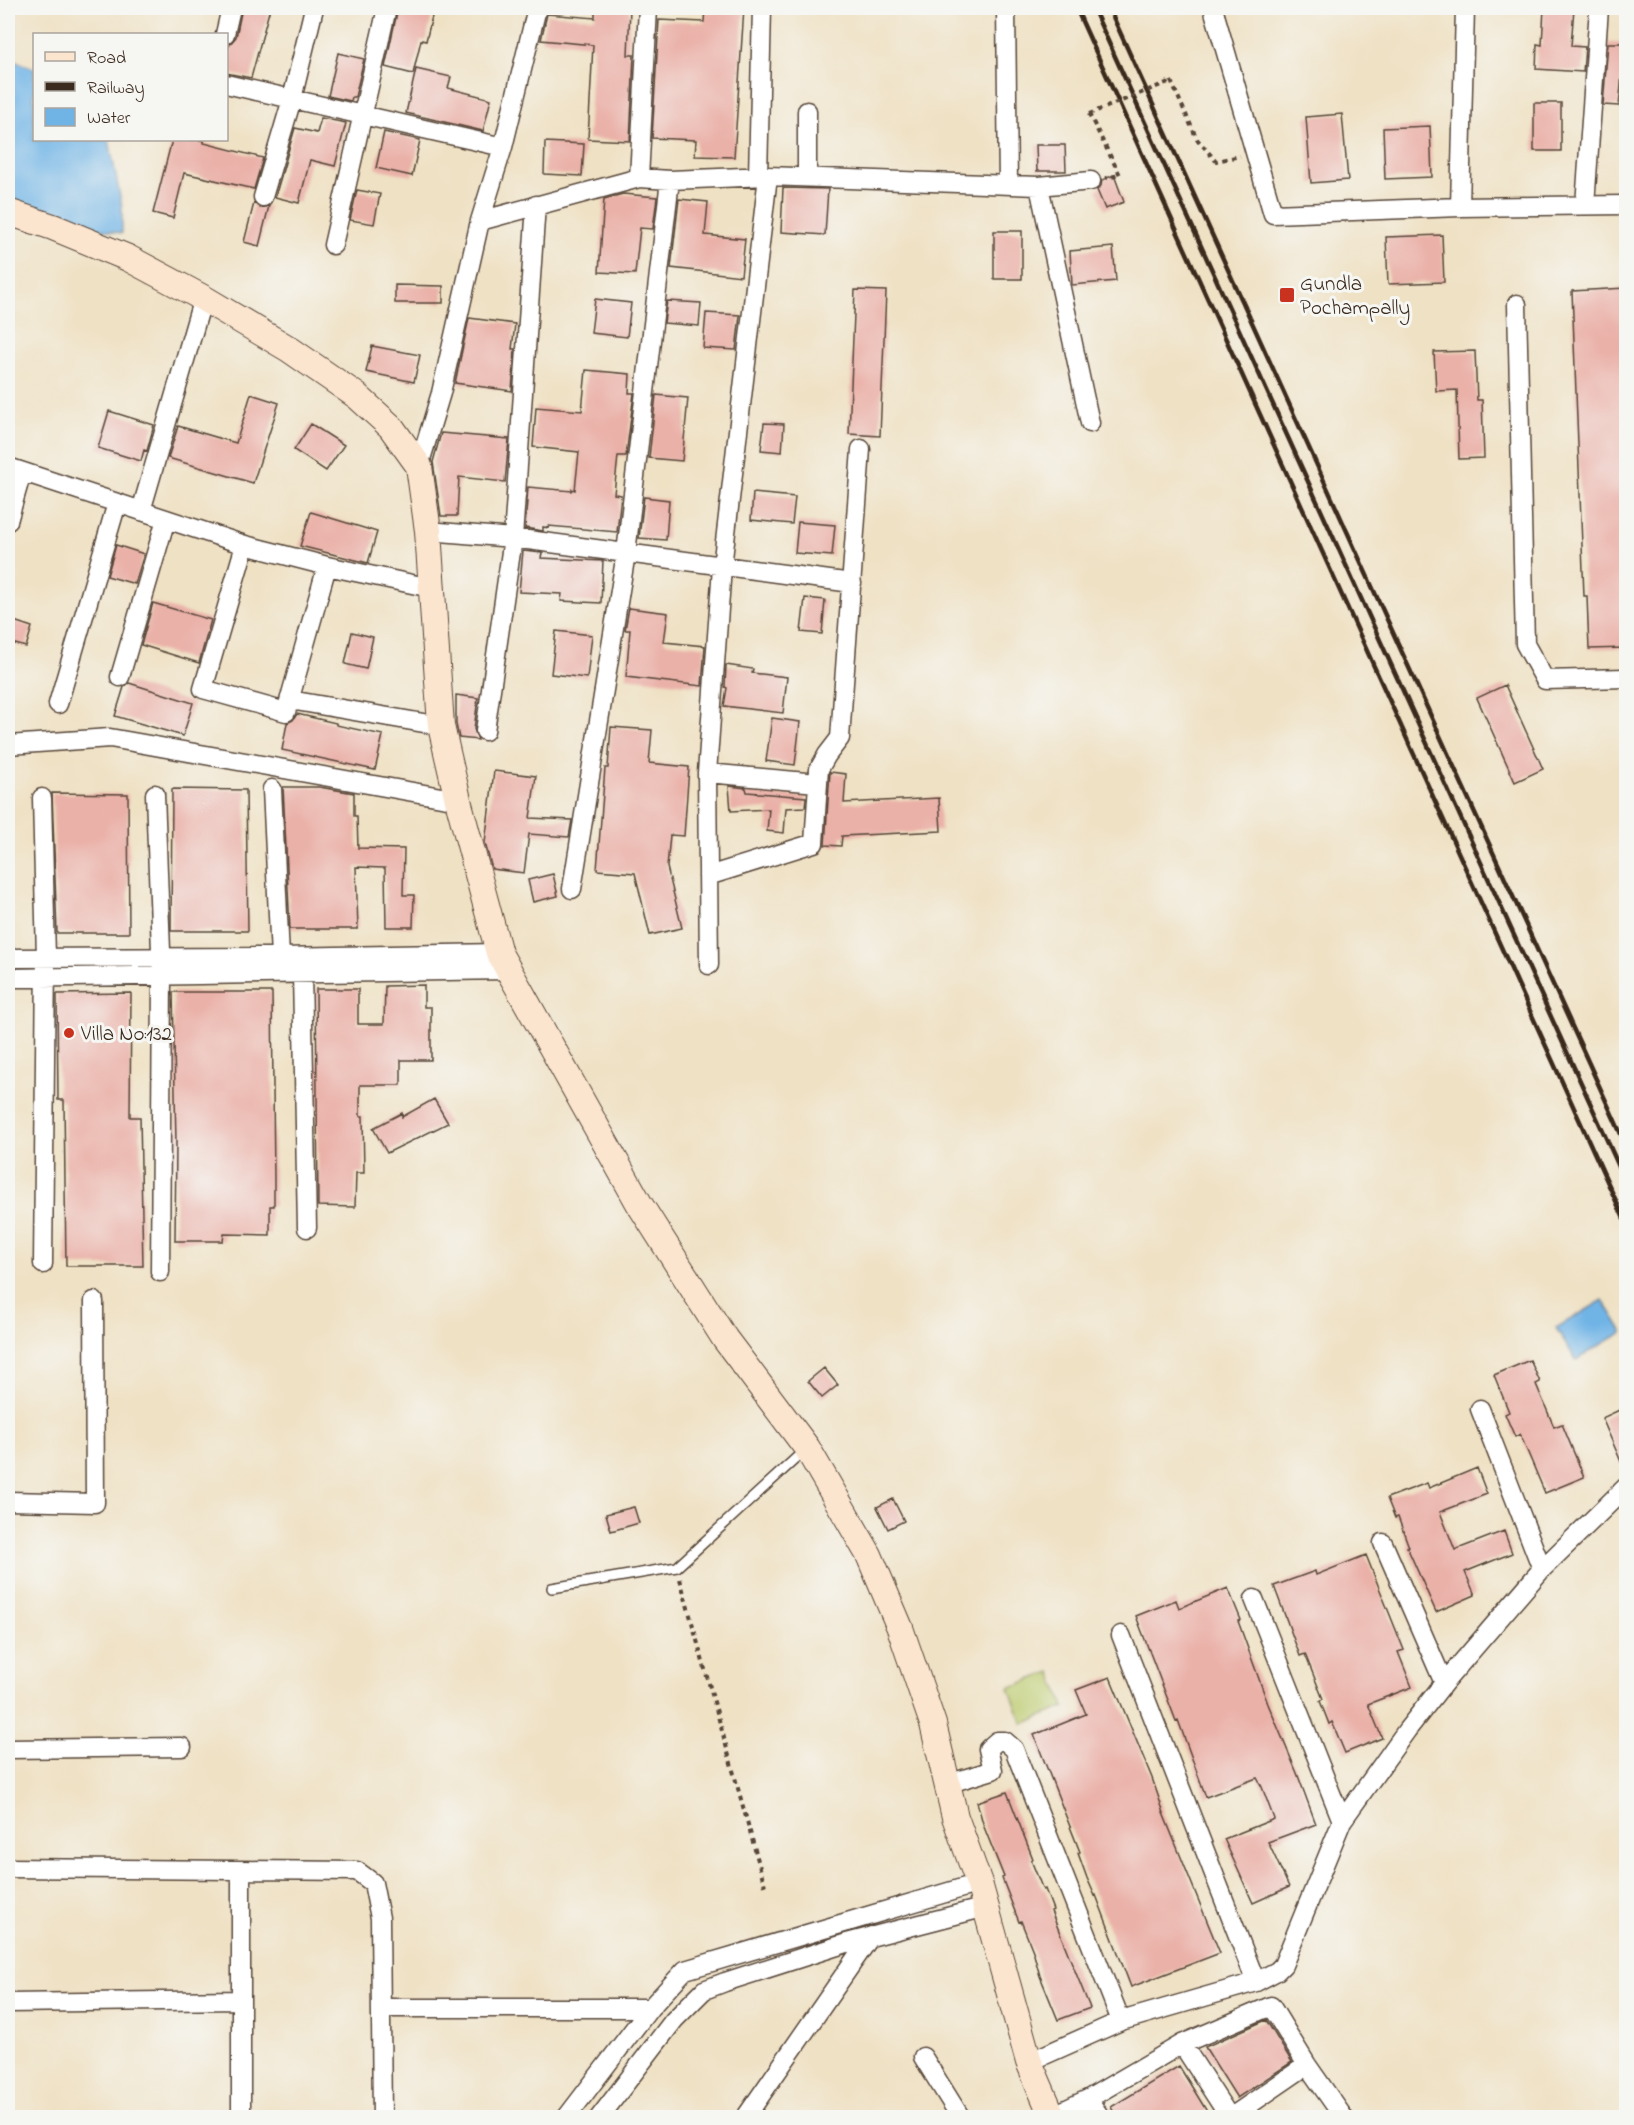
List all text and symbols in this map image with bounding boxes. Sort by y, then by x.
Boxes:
legend [33,33,228,141]
text: Road [87,46,126,72]
text: Railway [87,76,144,102]
text: Water [87,106,131,132]
place label: Gundla Pochampally [1300,270,1410,326]
marker: Gundla Pochampally [1278,286,1296,304]
place label: Villa No:132 [80,1020,172,1050]
marker: Villa No:132 [62,1026,76,1040]

